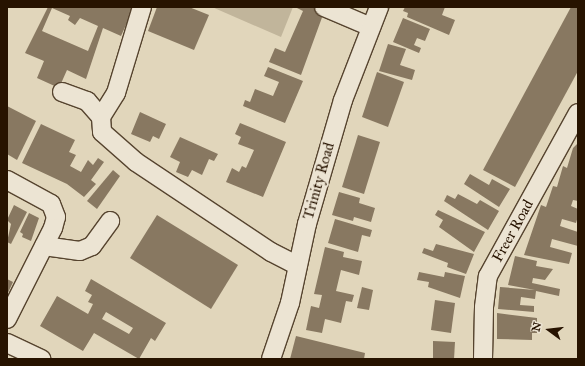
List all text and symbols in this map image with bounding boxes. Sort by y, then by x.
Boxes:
street label: Trinity Road [299,140,339,222]
street label: Freer Road [489,197,537,265]
north arrow [529,310,569,350]
text: N [529,321,544,333]

